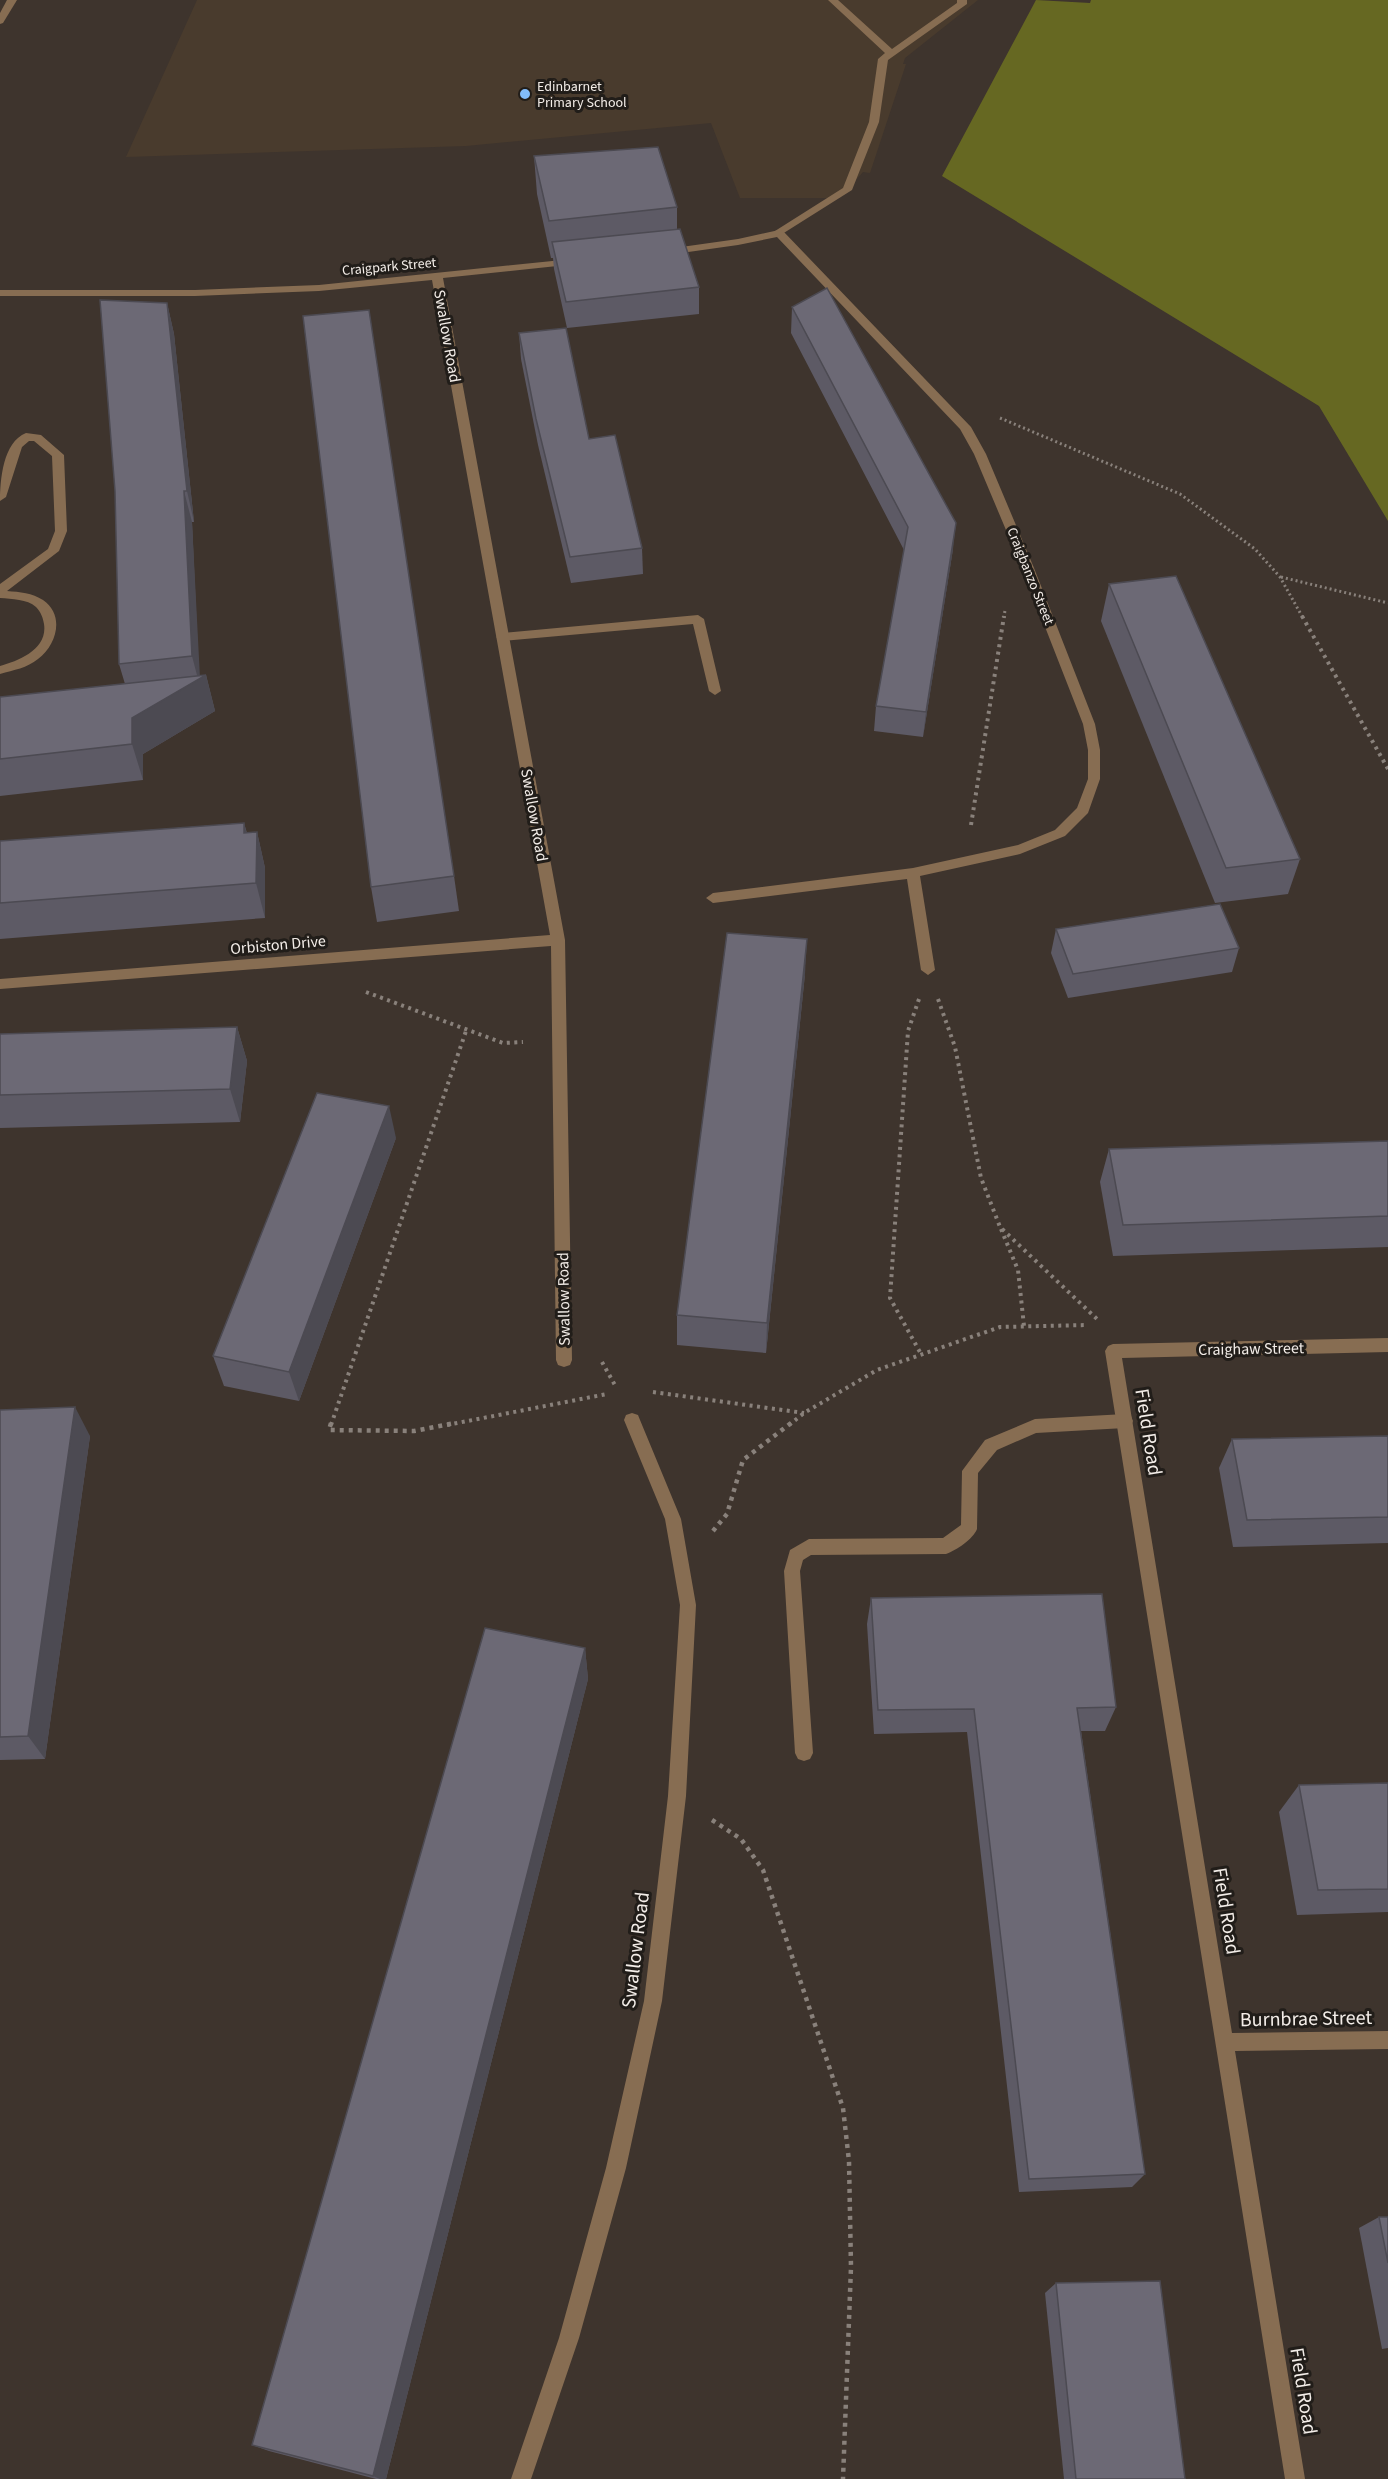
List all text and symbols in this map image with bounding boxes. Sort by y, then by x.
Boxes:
place label: Edinbarnet Primary School [537,77,627,113]
marker: Edinbarnet Primary School [518,87,532,101]
street label: Craigpark Street [341,253,437,281]
street label: Swallow Road [428,288,466,384]
street label: Craigbanzo Street [1001,525,1059,628]
street label: Swallow Road [515,767,553,863]
street label: Orbiston Drive [229,930,327,960]
street label: Swallow Road [552,1252,576,1346]
street label: Craighaw Street [1198,1337,1305,1361]
street label: Field Road [1127,1387,1169,1478]
street label: Field Road [1205,1866,1247,1957]
street label: Swallow Road [615,1890,657,2010]
street label: Burnbrae Street [1240,2004,1373,2034]
street label: Field Road [1282,2346,1324,2437]

